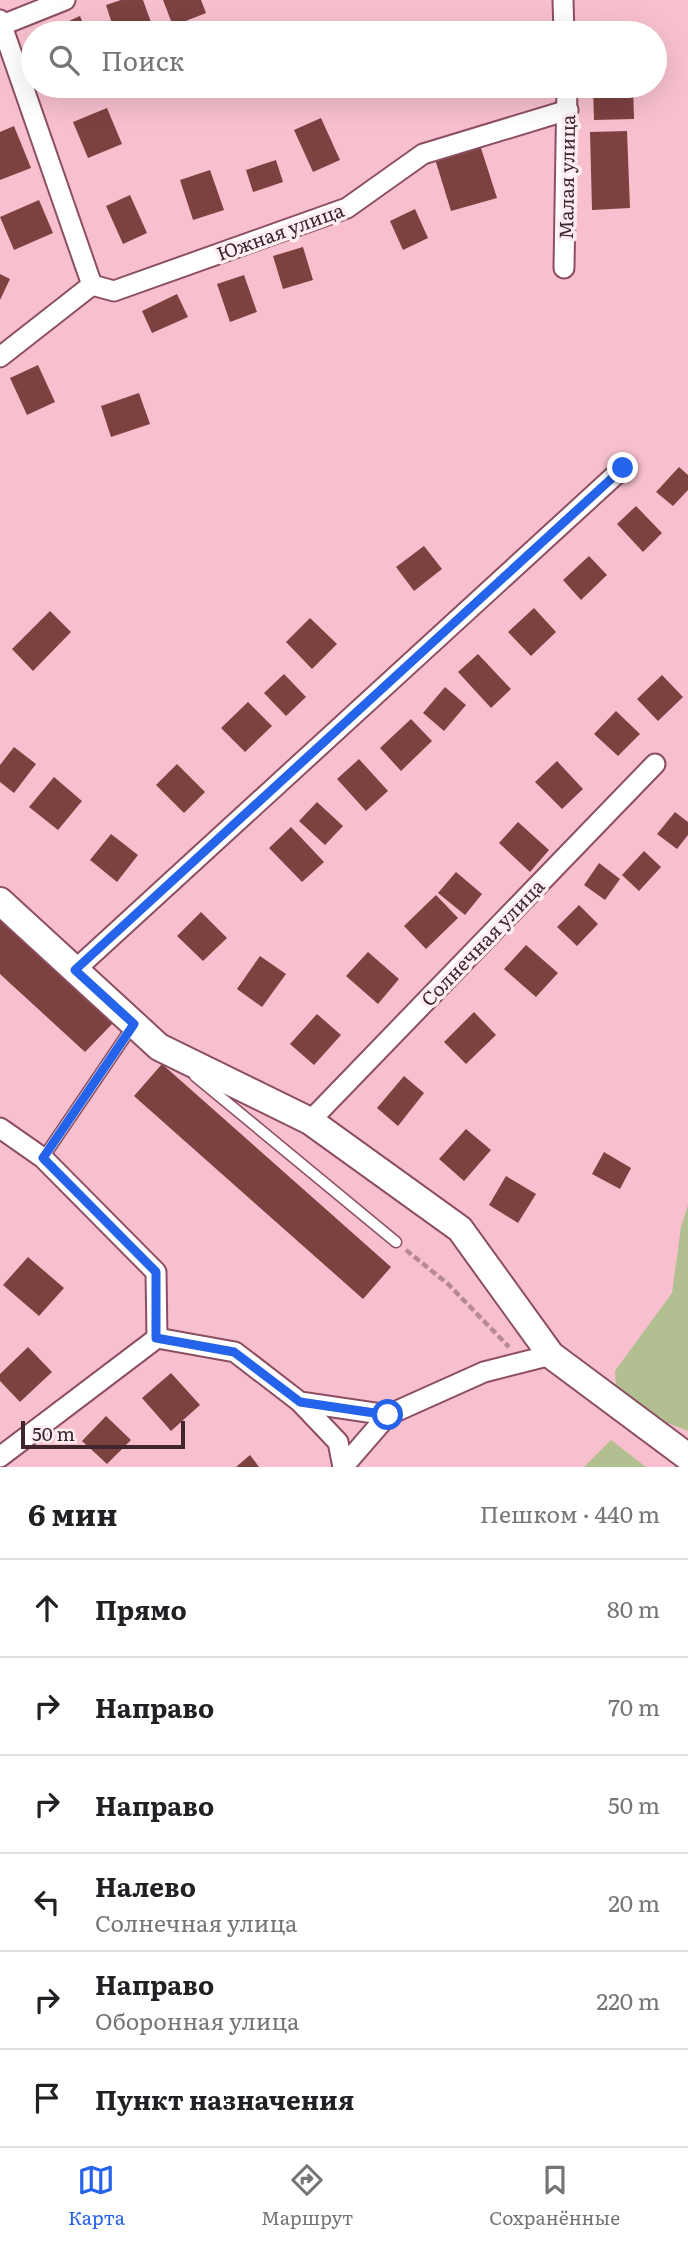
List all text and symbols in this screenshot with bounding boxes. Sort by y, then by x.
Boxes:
search box [21,21,667,98]
text: Поиск [101,40,184,79]
icon: search [45,41,83,79]
street label: Малая улица [551,114,581,240]
street label: Южная улица [212,195,348,267]
route end [607,452,638,483]
street label: Солнечная улица [414,872,551,1012]
route start [372,1399,403,1430]
scale bar [21,1418,186,1450]
text: 50 m [32,1419,75,1447]
text: 6 мин [28,1491,117,1535]
text: Пешком · 440 m [480,1496,660,1530]
icon: ahead [28,1589,66,1627]
text: Прямо [95,1589,187,1628]
text: 80 m [607,1591,660,1625]
icon: right [28,1687,66,1725]
text: Направо [95,1687,214,1726]
text: 70 m [608,1689,660,1723]
icon: right [28,1785,66,1823]
text: Направо [95,1785,214,1824]
text: 50 m [608,1787,660,1821]
text: Налево [95,1866,196,1905]
icon: left [28,1883,66,1921]
text: 20 m [608,1885,660,1919]
text: Солнечная улица [95,1905,297,1939]
text: Направо [95,1964,214,2003]
icon: right [28,1981,66,2019]
text: 220 m [596,1983,660,2017]
text: Оборонная улица [95,2003,299,2037]
icon: arrive [28,2079,66,2117]
text: Пункт назначения [95,2079,354,2118]
tab: Карта [68,2161,125,2231]
tab: Маршрут [261,2161,353,2231]
tab: Сохранённые [489,2161,620,2231]

